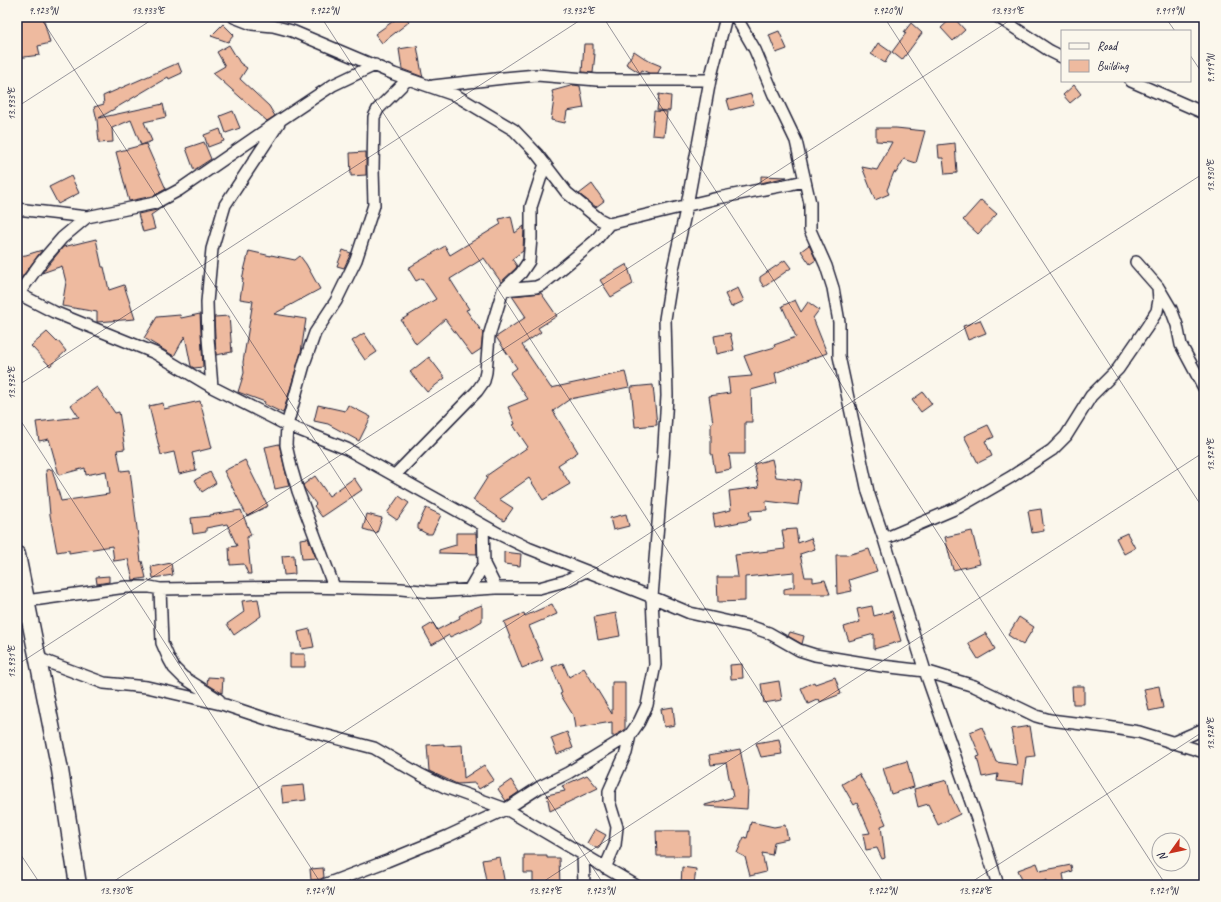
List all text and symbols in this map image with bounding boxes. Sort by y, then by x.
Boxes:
text: 9.923°N [29,4,59,17]
text: 13.933°E [132,4,166,17]
text: 9.922°N [310,4,340,17]
text: 13.932°E [562,4,596,17]
text: 9.920°N [873,4,903,17]
text: 13.931°E [991,4,1025,17]
text: 9.919°N [1155,4,1185,17]
legend [1061,30,1191,82]
text: Road [1097,38,1119,54]
text: 9.919°N [1204,53,1217,83]
text: Building [1097,58,1129,74]
text: 13.933°E [5,86,18,120]
text: 13.930°E [1204,158,1217,192]
text: 13.932°E [5,365,18,399]
text: 13.929°E [1204,437,1217,471]
text: 13.931°E [5,644,18,678]
text: 13.928°E [1204,716,1217,750]
north arrow [1151,832,1191,872]
text: N [1154,849,1170,864]
text: 13.930°E [100,884,134,897]
text: 9.924°N [305,884,335,897]
text: 13.929°E [529,884,563,897]
text: 9.923°N [586,884,616,897]
text: 9.922°N [868,884,898,897]
text: 13.928°E [959,884,993,897]
text: 9.921°N [1149,884,1179,897]

